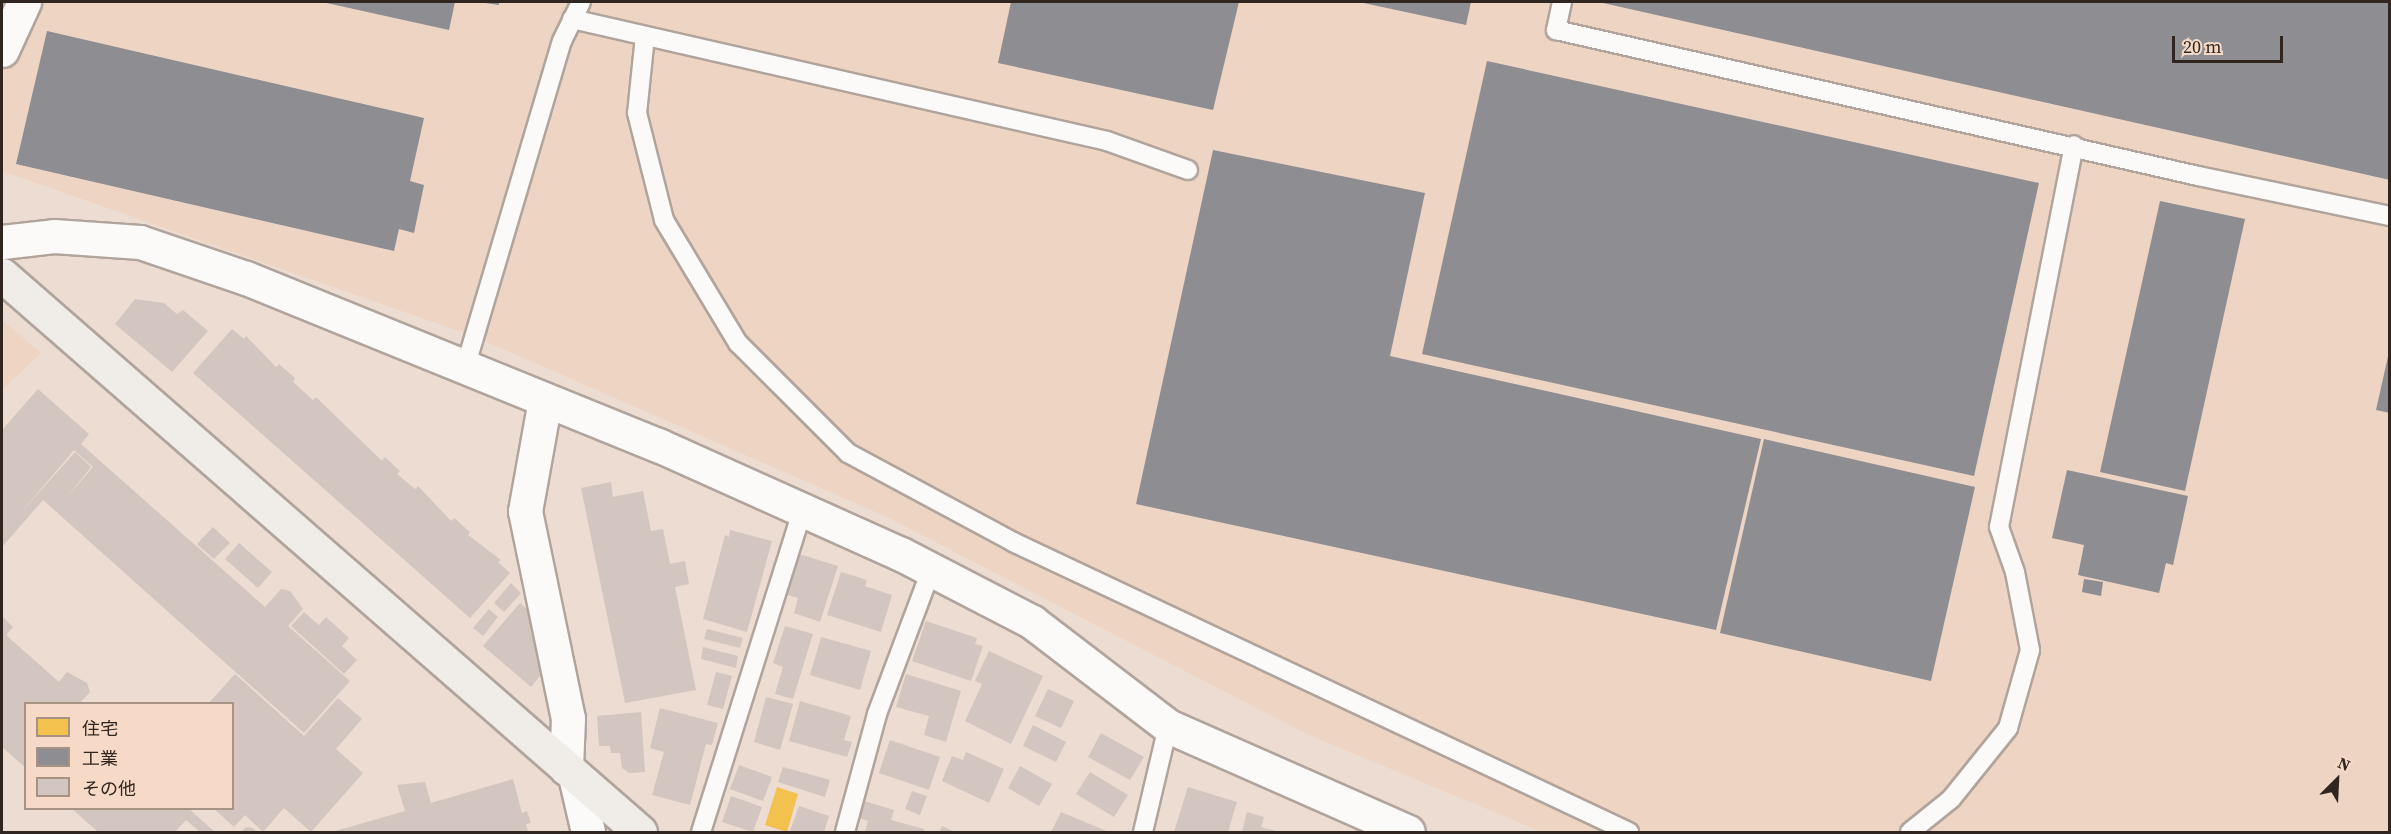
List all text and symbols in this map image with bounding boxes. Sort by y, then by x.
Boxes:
scale bar [2175,24,2286,62]
text: 20 m [2183,34,2221,59]
legend [24,702,234,810]
text: 住宅 [82,716,118,741]
text: 工業 [82,746,118,771]
north arrow [2307,750,2367,810]
text: N [2335,751,2354,776]
text: その他 [82,776,136,801]

